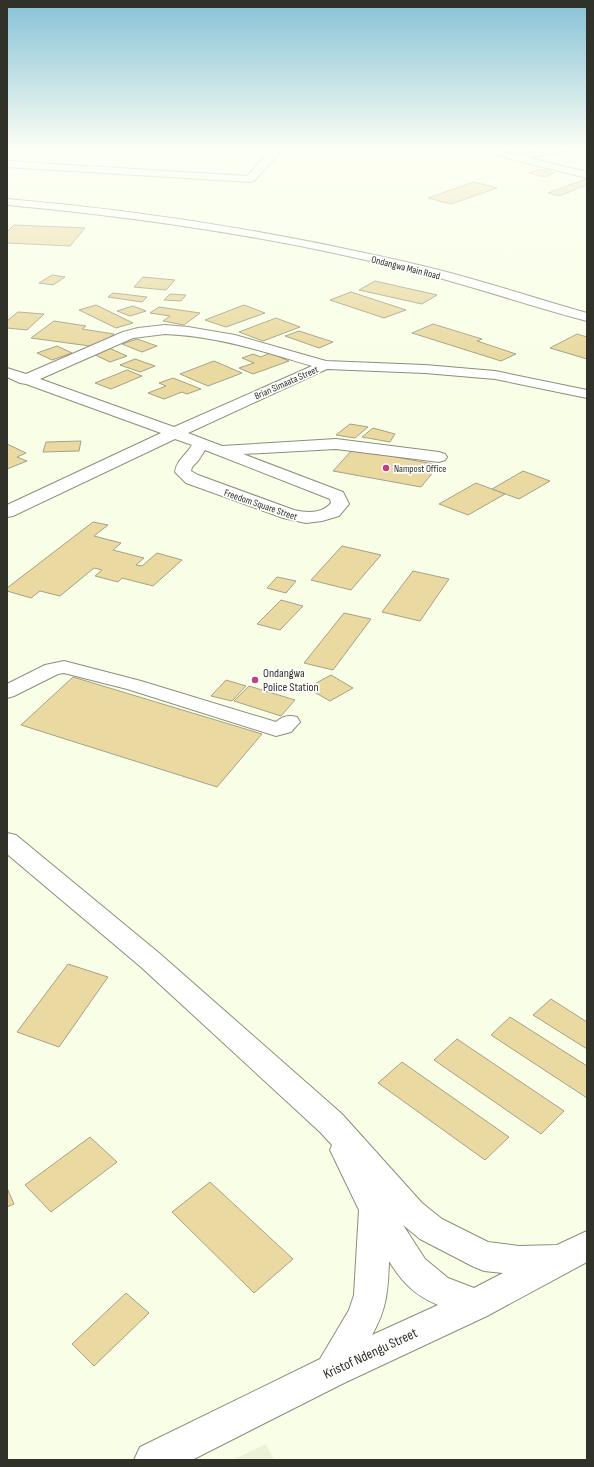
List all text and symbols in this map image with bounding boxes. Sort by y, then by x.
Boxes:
street label: Ondangwa Main Road [370,254,441,282]
street label: Brian Simaata Street [253,363,320,402]
marker: Nampost Office [381,463,391,473]
place label: Nampost Office [394,463,446,475]
street label: Freedom Square Street [222,487,299,523]
place label: Ondangwa Police Station [263,666,319,695]
marker: Ondangwa Police Station [250,675,260,685]
street label: Kristof Ndengu Street [320,1324,420,1383]

